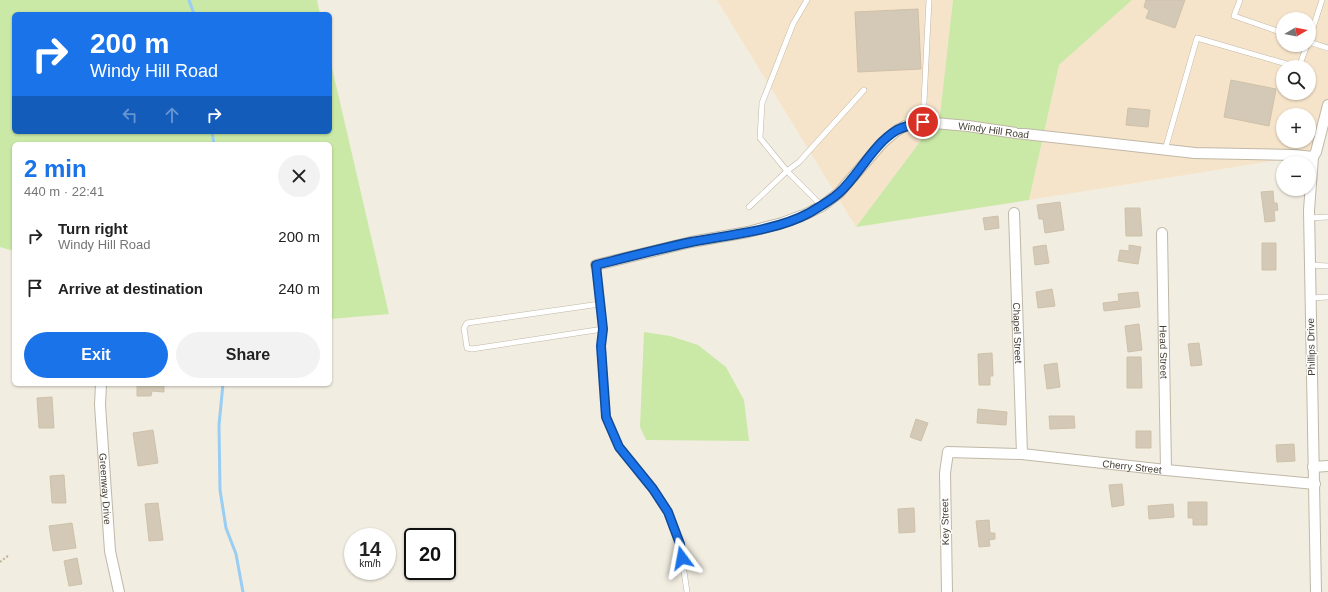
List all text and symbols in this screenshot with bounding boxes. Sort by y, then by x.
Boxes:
north arrow [1276,12,1316,52]
map controls [1276,12,1316,196]
icon: right [24,28,76,80]
text: 200 m [90,28,169,59]
button: search [1276,60,1316,100]
text: Windy Hill Road [90,61,218,81]
icon: left [119,104,141,126]
icon: ahead [161,104,183,126]
icon: right [203,104,225,126]
pin [906,105,940,139]
button: + [1276,108,1316,148]
icon: arrive [912,111,934,133]
street label: Windy Hill Road [958,120,1030,140]
text: 2 min [24,155,87,182]
button: close [278,155,320,197]
button: − [1276,156,1316,196]
text: 440 m · 22:41 [24,184,104,199]
text: Turn right [58,220,128,237]
icon: right [24,225,46,247]
text: 200 m [278,228,320,245]
text: Windy Hill Road [58,237,150,252]
icon: arrive [24,277,46,299]
text: Arrive at destination [58,280,203,297]
text: 240 m [278,280,320,297]
street label: Chapel Street [1011,302,1025,364]
street label: Phillips Drive [1305,318,1317,376]
street label: Head Street [1158,325,1170,379]
button: Exit [24,332,168,378]
button: Share [176,332,320,378]
street label: Greenway Drive [98,453,114,525]
street label: Cherry Street [1102,457,1162,475]
street label: Key Street [939,498,951,545]
speed limit sign: 20 [404,528,456,580]
position arrow [661,537,703,579]
text: 14 [359,538,381,560]
text: km/h [359,558,381,569]

